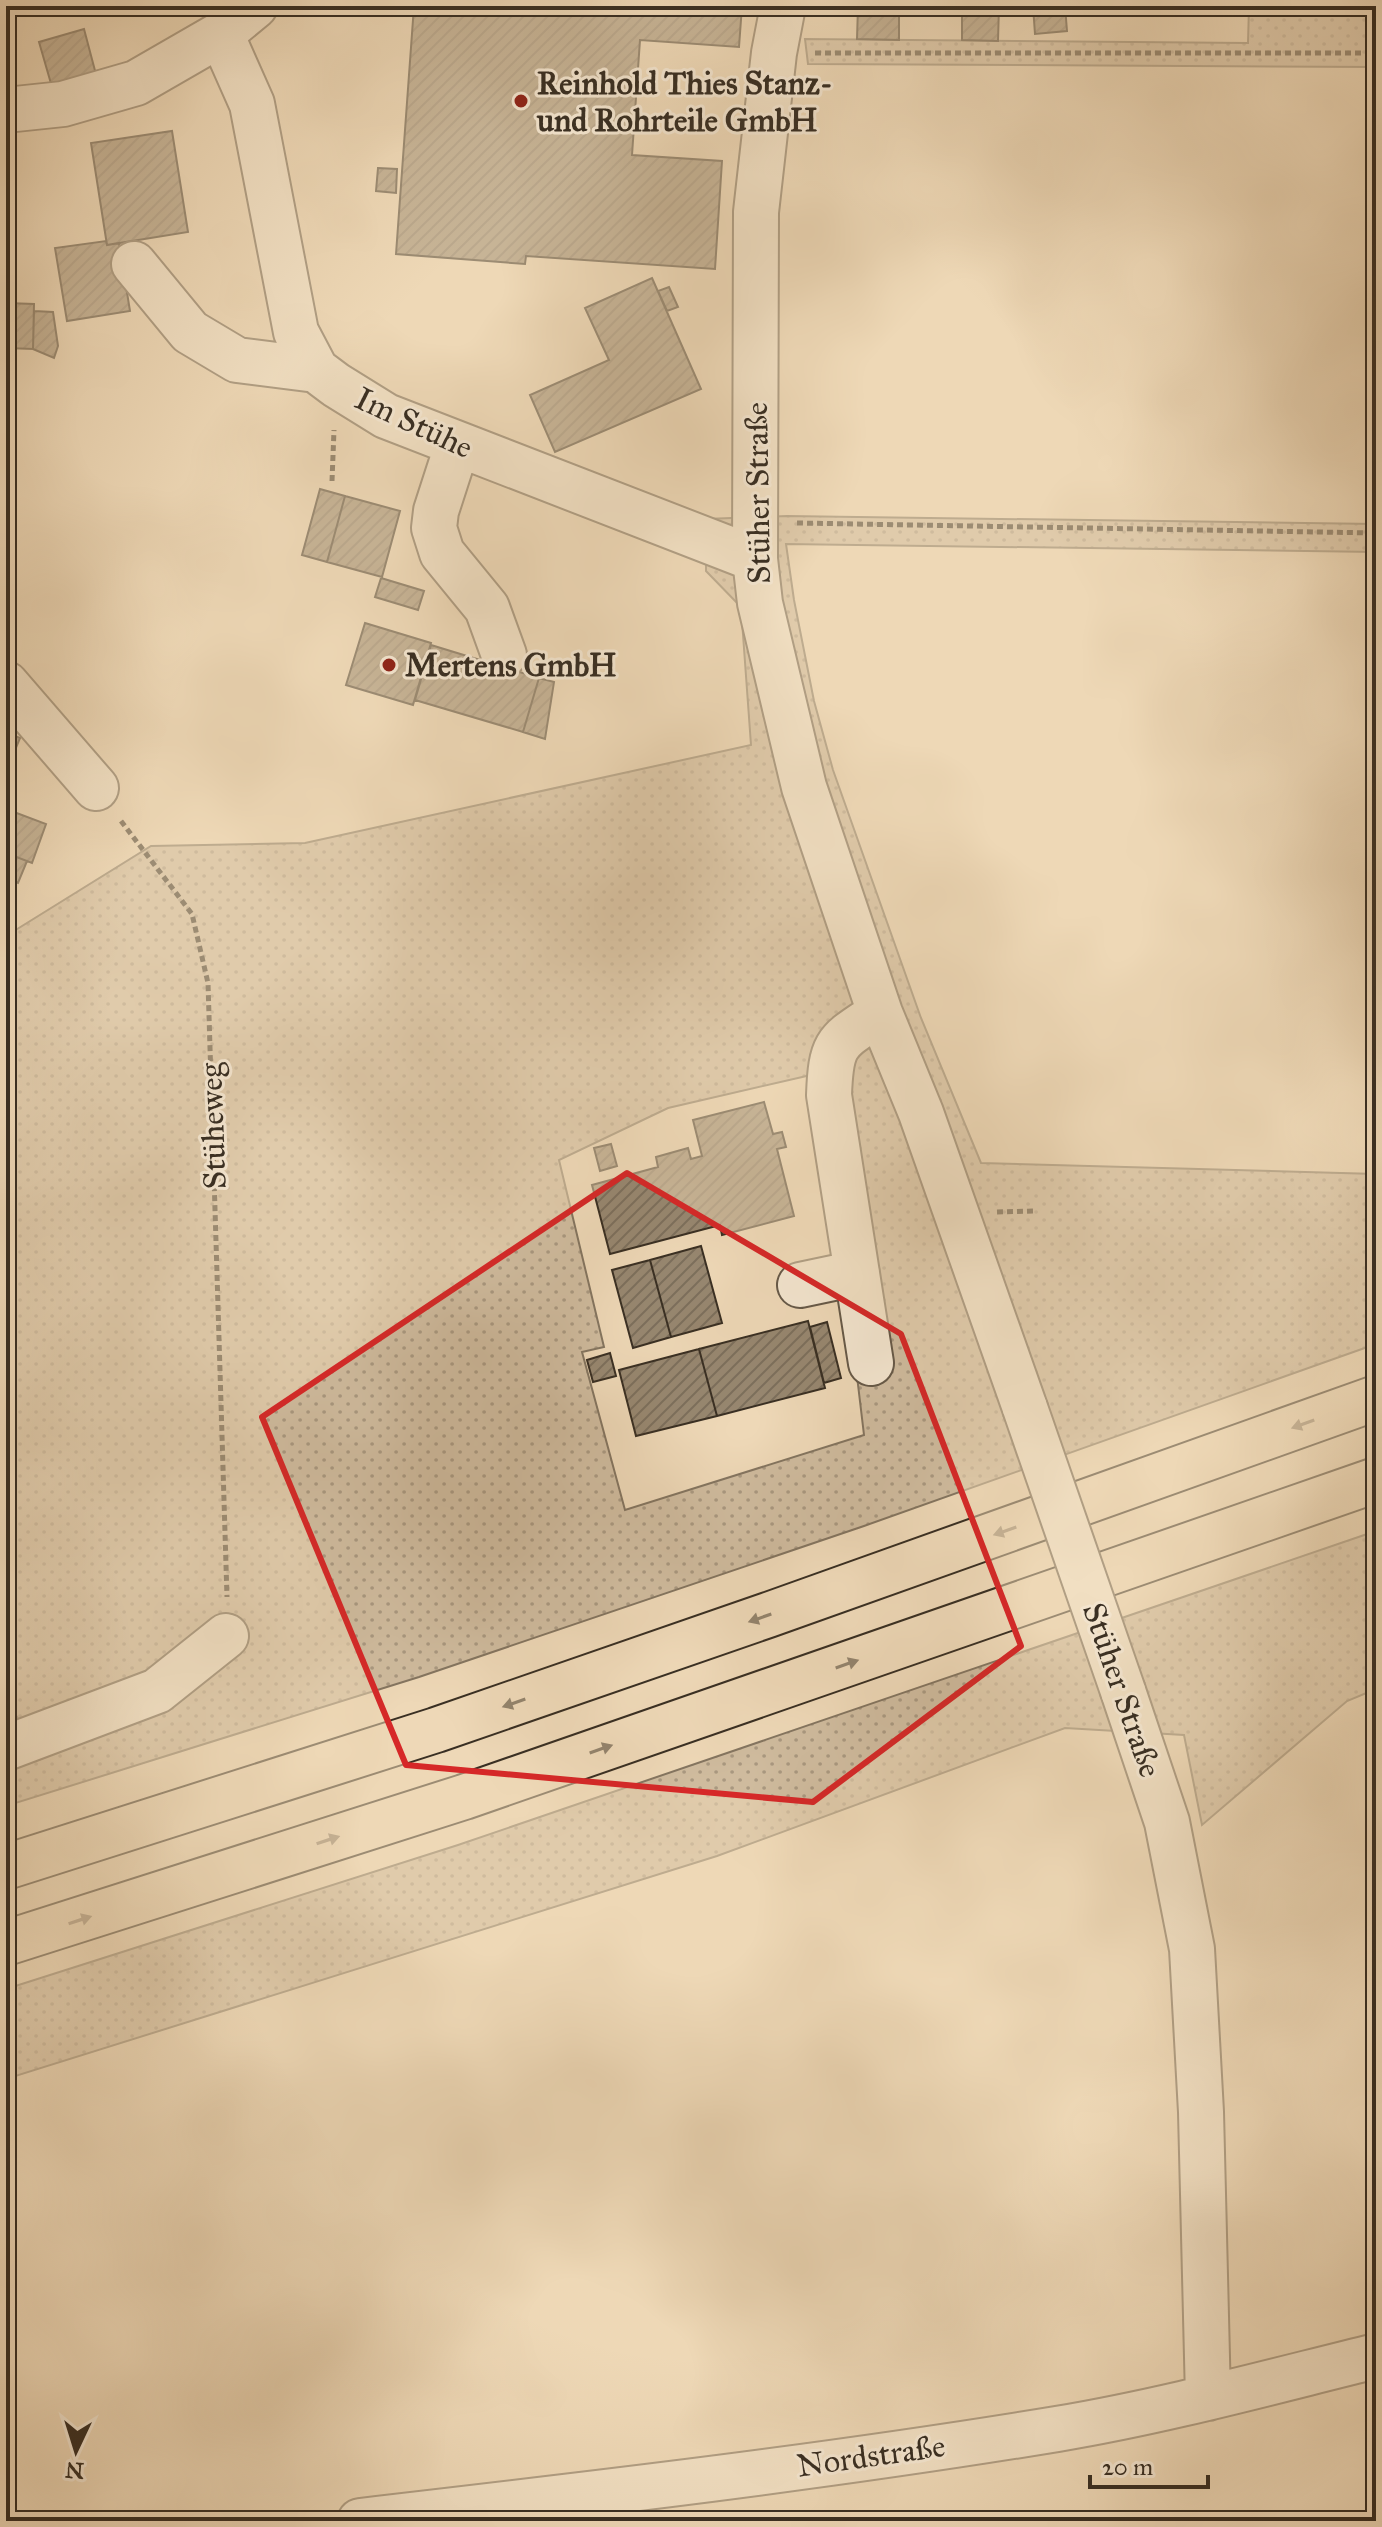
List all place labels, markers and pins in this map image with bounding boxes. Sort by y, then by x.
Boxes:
place label: Reinhold Thies Stanz- und Rohrteile GmbH [536,64,833,140]
marker: Reinhold Thies Stanz- und Rohrteile GmbH [512,92,530,110]
place label: Mertens GmbH [405,646,617,685]
marker: Mertens GmbH [380,656,398,674]

